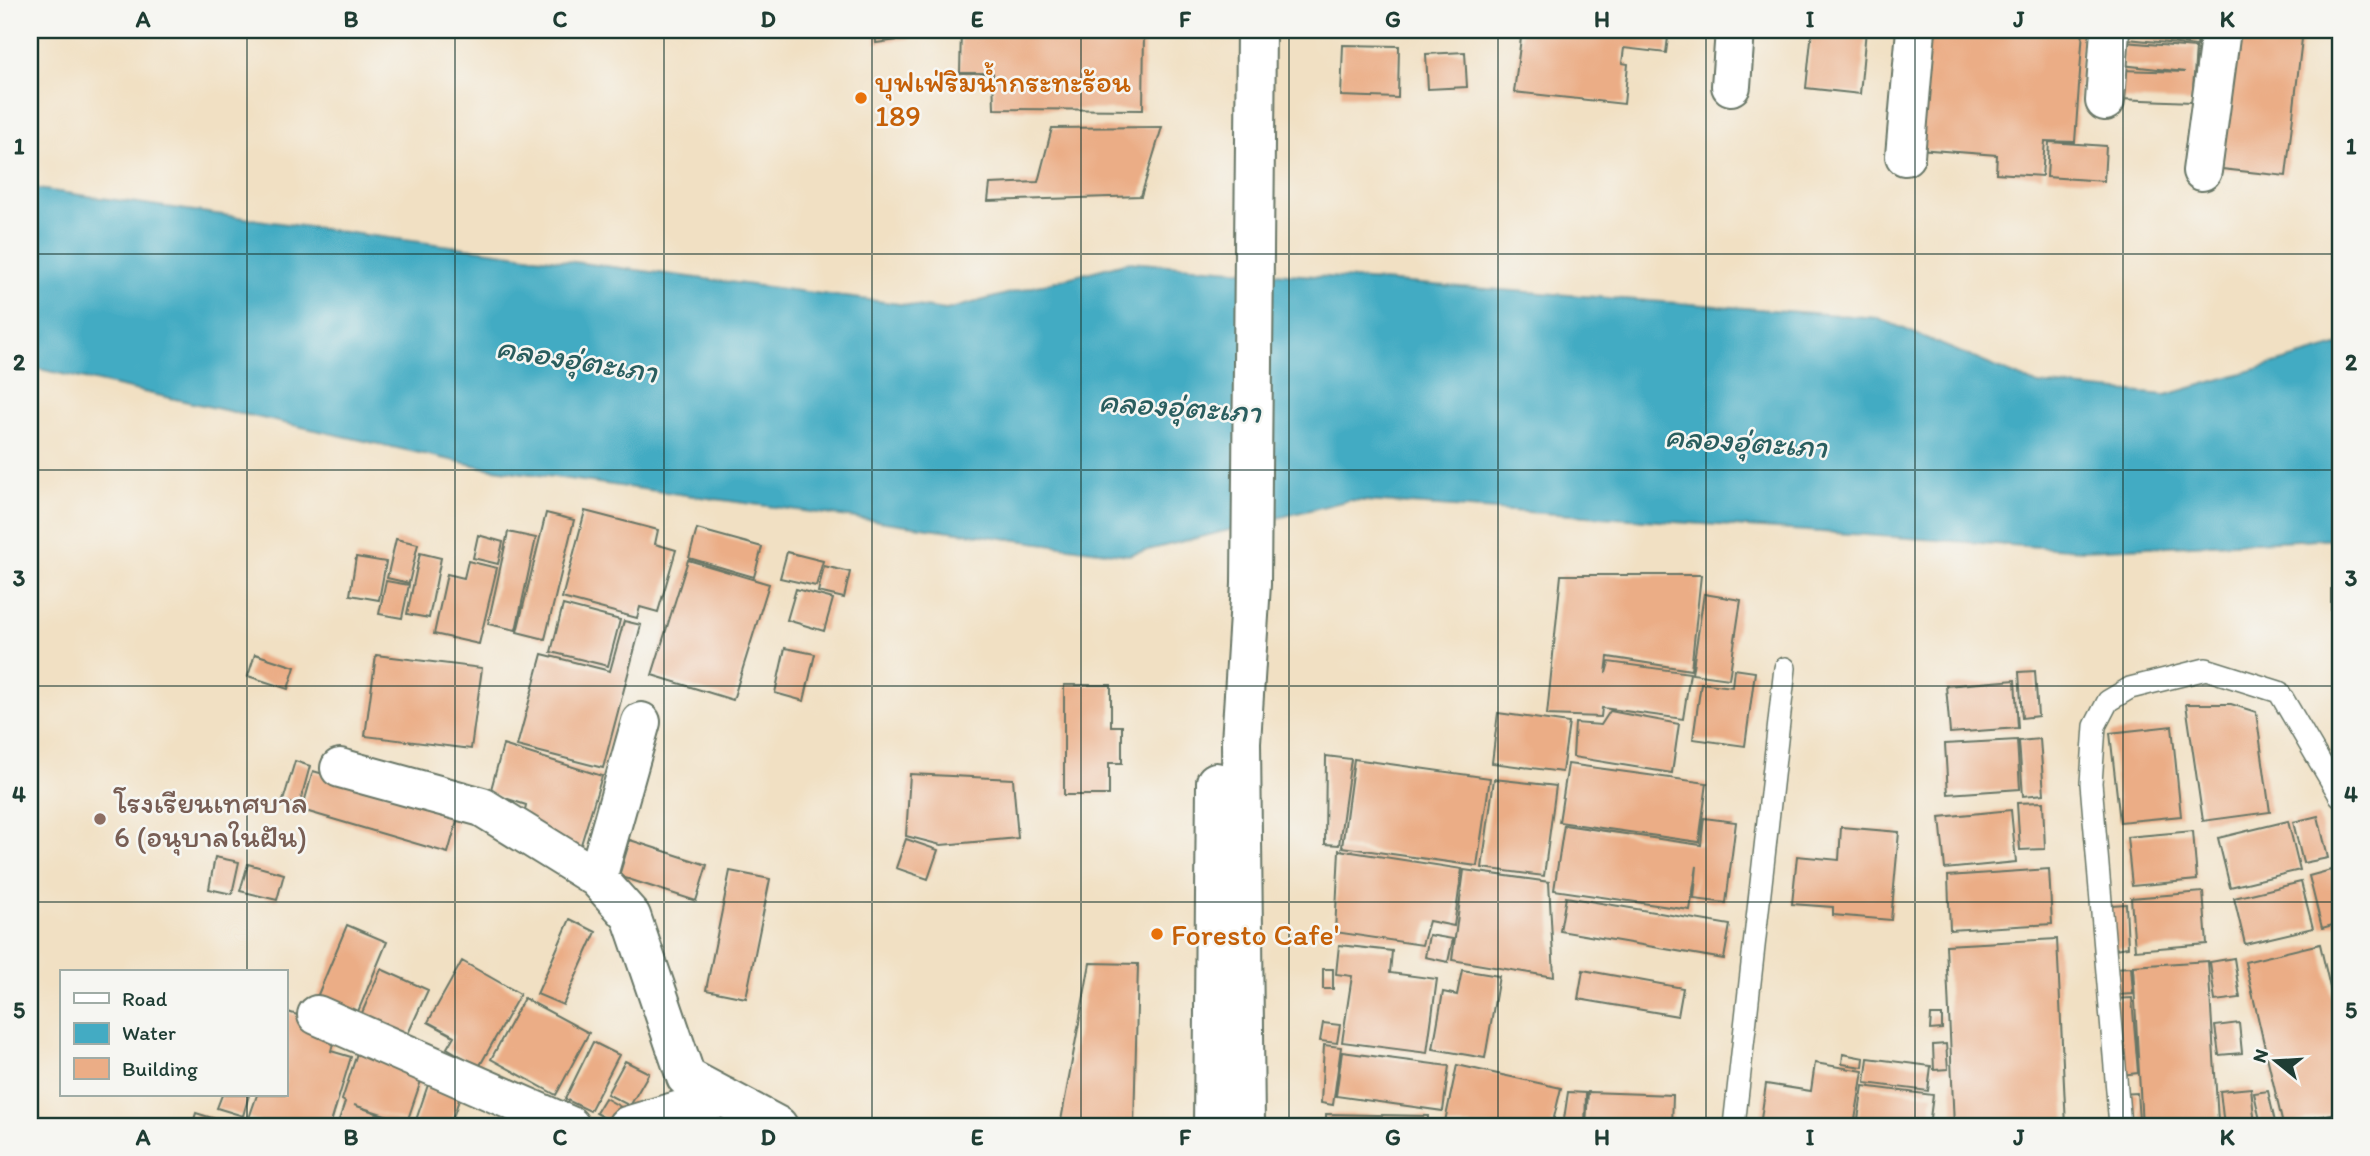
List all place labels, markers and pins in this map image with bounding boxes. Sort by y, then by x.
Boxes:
place label: บุฟเฟ่ริมน้ำกระทะร้อน 189 [875,62,1131,134]
marker: บุฟเฟ่ริมน้ำกระทะร้อน 189 [853,90,869,106]
place label: โรงเรียนเทศบาล 6 (อนุบาลในฝัน) [113,784,308,856]
marker: โรงเรียนเทศบาล 6 (อนุบาลในฝัน) [92,811,108,827]
place label: Foresto Cafe' [1171,916,1339,953]
marker: Foresto Cafe' [1149,926,1165,942]

